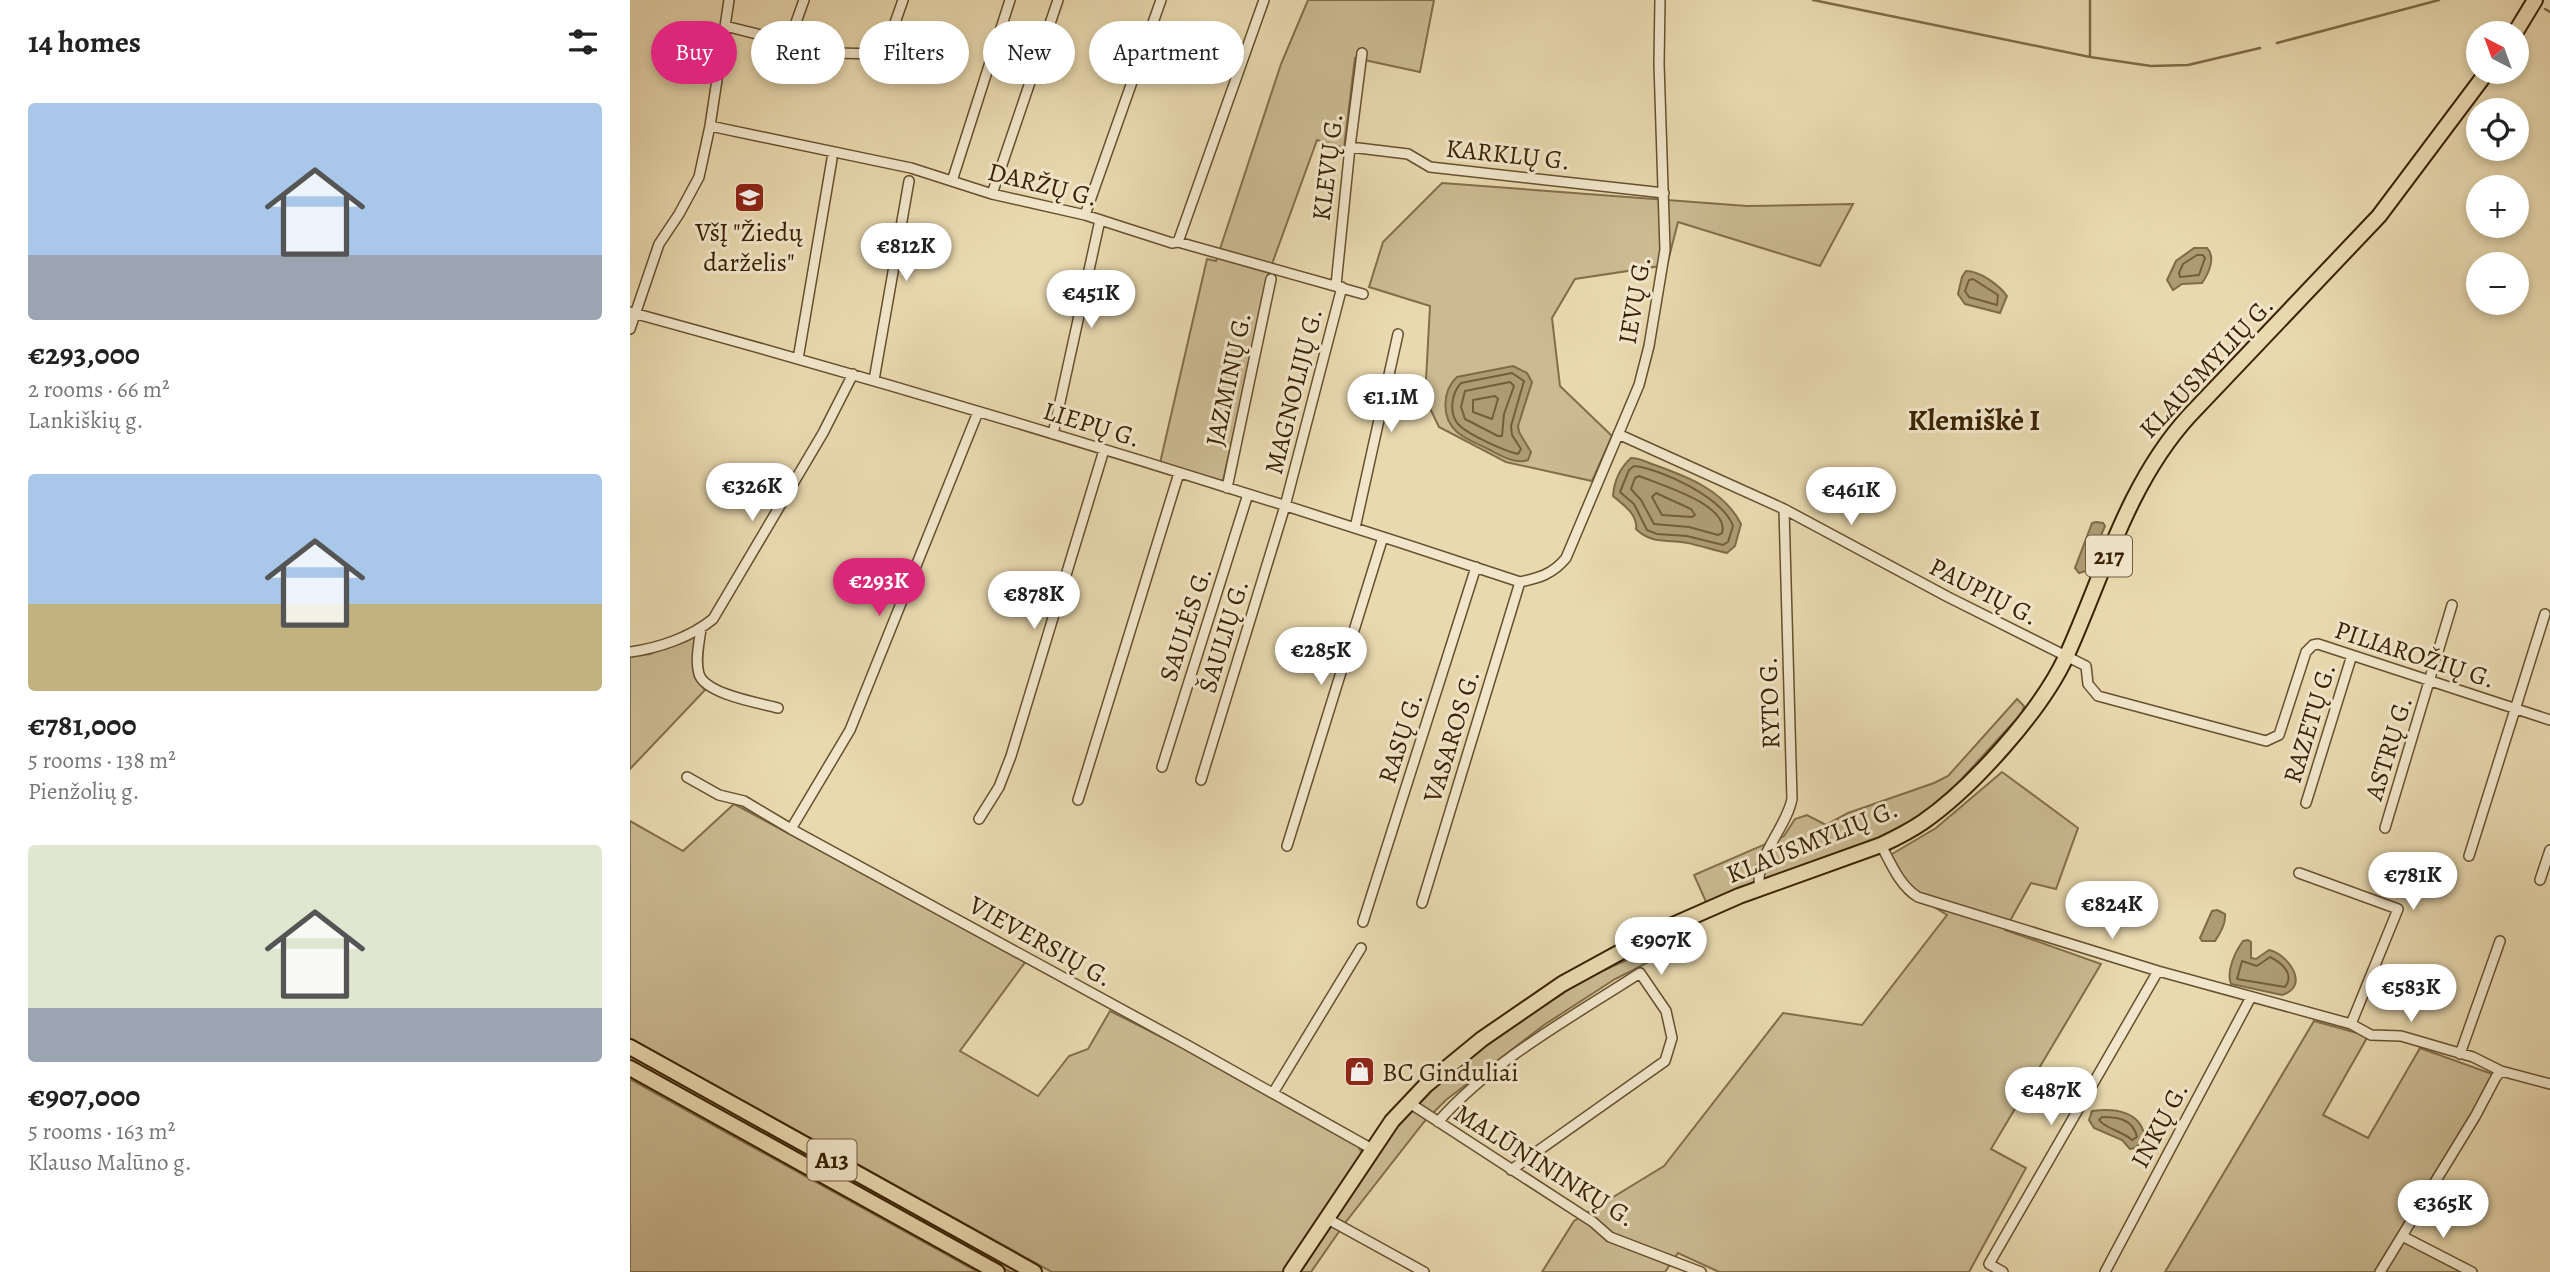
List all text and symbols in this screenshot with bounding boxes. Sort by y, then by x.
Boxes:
chip: Buy [651,21,737,84]
chip: Rent [751,21,845,84]
chip: Filters [859,21,969,84]
chip: New [983,21,1075,84]
chip: Apartment [1089,21,1244,84]
north arrow [2466,21,2529,84]
map controls [2466,21,2529,315]
text: 14 homes [28,22,141,62]
icon: filters [564,23,602,61]
button: locate [2466,98,2529,161]
street label: KLEVŲ G. [1304,111,1351,223]
street label: KARKLŲ G. [1444,131,1572,178]
icon: home [252,149,378,275]
street label: DARŽŲ G. [984,154,1101,215]
button: + [2466,175,2529,238]
school or university icon: VšĮ "Žiedų darželis" [732,180,766,214]
place label: VšĮ "Žiedų darželis" [694,215,804,280]
pin: €812K [857,224,955,283]
text: €812K [877,230,935,261]
button: − [2466,252,2529,315]
street label: IEVŲ G. [1610,253,1659,347]
pin: €451K [1042,270,1140,330]
text: €451K [1062,277,1120,308]
street label: KLAUSMYLIŲ G. [2131,289,2281,446]
street label: MAGNOLIJŲ G. [1256,305,1331,478]
street label: JAZMINŲ G. [1197,309,1260,449]
text: €293,000 [28,334,140,374]
text: 2 rooms · 66 m² [28,374,170,405]
pin: €1.1M [1342,374,1440,434]
text: €1.1M [1363,381,1419,412]
street label: LIEPŲ G. [1039,393,1145,456]
district label: Klemiškė I [1908,400,2040,440]
text: Lankiškių g. [28,405,144,436]
pin: €326K [703,463,801,523]
pin: €461K [1802,468,1900,527]
text: €326K [722,470,782,501]
text: €461K [1822,474,1880,505]
icon: home [252,520,378,646]
road number: 217 [2086,536,2132,576]
street label: PAUPIŲ G. [1923,549,2044,634]
pin: €293K [830,558,928,618]
street label: SAULĖS G. [1151,562,1220,686]
text: €293K [849,565,909,596]
pin: €878K [985,572,1083,631]
street label: ŠAULIŲ G. [1190,575,1257,697]
text: €878K [1004,578,1064,609]
street label: PILIAROŽIŲ G. [2330,612,2499,697]
pin: €285K [1272,628,1370,687]
text: €285K [1291,634,1351,665]
street label: RYTO G. [1750,656,1789,750]
street label: RAZETŲ G. [2275,659,2344,787]
street label: VASAROS G. [1414,666,1488,808]
street label: RASŲ G. [1369,689,1431,788]
street label: ASTRŲ G. [2356,692,2421,805]
text: €781,000 [28,705,137,745]
text: 5 rooms · 138 m² [28,745,176,776]
text: Pienžolių g. [28,776,140,807]
street label: KLAUSMYLIŲ G. [1721,791,1903,892]
pin: €781K [2364,852,2462,912]
text: €781K [2384,859,2442,890]
pin: €824K [2063,881,2161,941]
street label: VIEVERSIŲ G. [962,887,1119,995]
text: €824K [2081,888,2143,919]
icon: home [252,891,378,1017]
pin: €907K [1612,918,1710,977]
text: €907K [1631,924,1691,955]
pin: €583K [2362,964,2460,1024]
text: €583K [2381,971,2441,1002]
shop icon: BC Ginduliai [1342,1055,1376,1089]
place label: BC Ginduliai [1382,1055,1519,1090]
pin: €487K [2002,1068,2100,1127]
text: €487K [2021,1074,2081,1105]
text: €907,000 [28,1076,140,1116]
street label: INKŲ G. [2122,1076,2197,1174]
street label: MALŪNININKŲ G. [1448,1096,1642,1235]
text: 5 rooms · 163 m² [28,1116,175,1147]
road number: A13 [808,1140,857,1180]
text: Klauso Malūno g. [28,1147,192,1178]
pin: €365K [2394,1180,2492,1240]
text: €365K [2414,1187,2472,1218]

